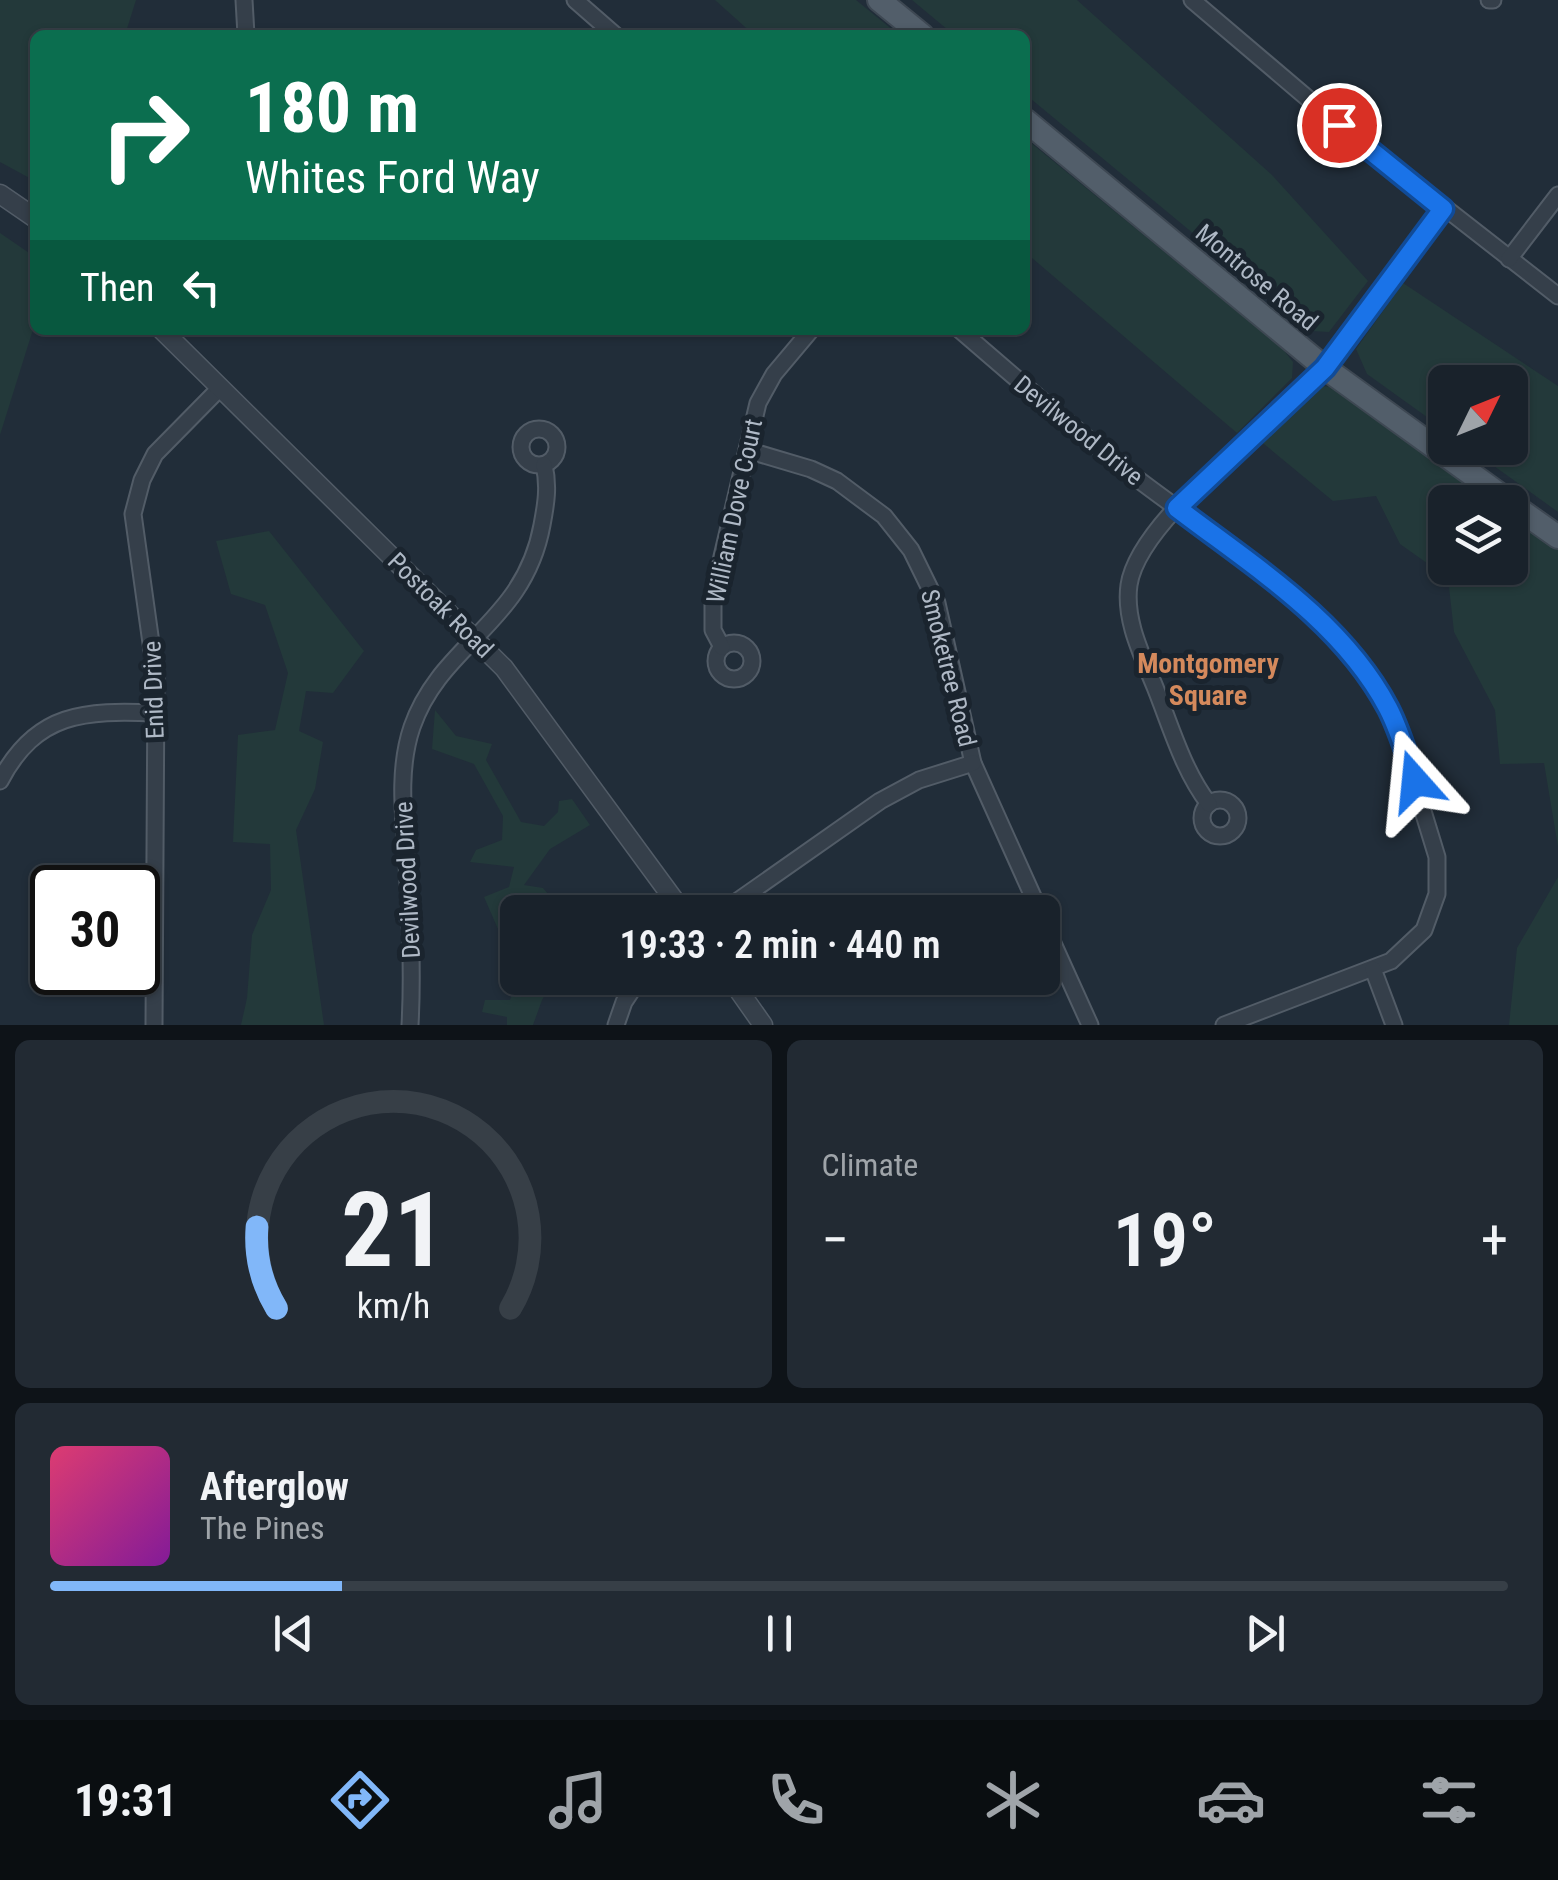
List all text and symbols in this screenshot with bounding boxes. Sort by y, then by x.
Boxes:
text: 180 m [245,67,419,149]
icon: right [80,70,210,200]
pin [1297,83,1382,168]
icon: arrive [1312,98,1367,153]
text: Whites Ford Way [245,151,540,204]
street label: Montrose Road [1190,218,1323,337]
icon: left [174,260,229,315]
text: Then [80,266,154,310]
north arrow [1428,365,1528,465]
map controls [1428,365,1528,585]
street label: Devilwood Drive [1008,370,1149,491]
street label: William Dove Court [701,416,768,606]
button: layers [1428,485,1528,585]
street label: Postoak Road [382,547,499,664]
street label: Smoketree Road [915,586,982,750]
street label: Enid Drive [137,640,170,740]
district label: Montgomery Square [1137,647,1279,712]
position arrow [1363,729,1467,833]
street label: Devilwood Drive [389,801,426,959]
speed limit sign: 30 [30,865,160,995]
text: 19:33 · 2 min · 440 m [620,923,940,967]
text: Climate [822,1146,918,1184]
text: 21 [341,1170,446,1291]
text: 19° [1113,1196,1217,1284]
text: − [822,1208,849,1272]
text: + [1481,1208,1508,1272]
text: km/h [356,1285,430,1327]
text: Afterglow [200,1465,349,1509]
text: The Pines [200,1509,325,1547]
icon: previous [266,1606,321,1661]
icon: pause [752,1606,807,1661]
icon: next [1238,1606,1293,1661]
icon: directions [325,1765,395,1835]
icon: music [543,1765,613,1835]
icon: phone [761,1765,831,1835]
icon: climate [978,1765,1048,1835]
icon: car [1196,1765,1266,1835]
icon: filters [1414,1765,1484,1835]
text: 19:31 [74,1774,177,1827]

